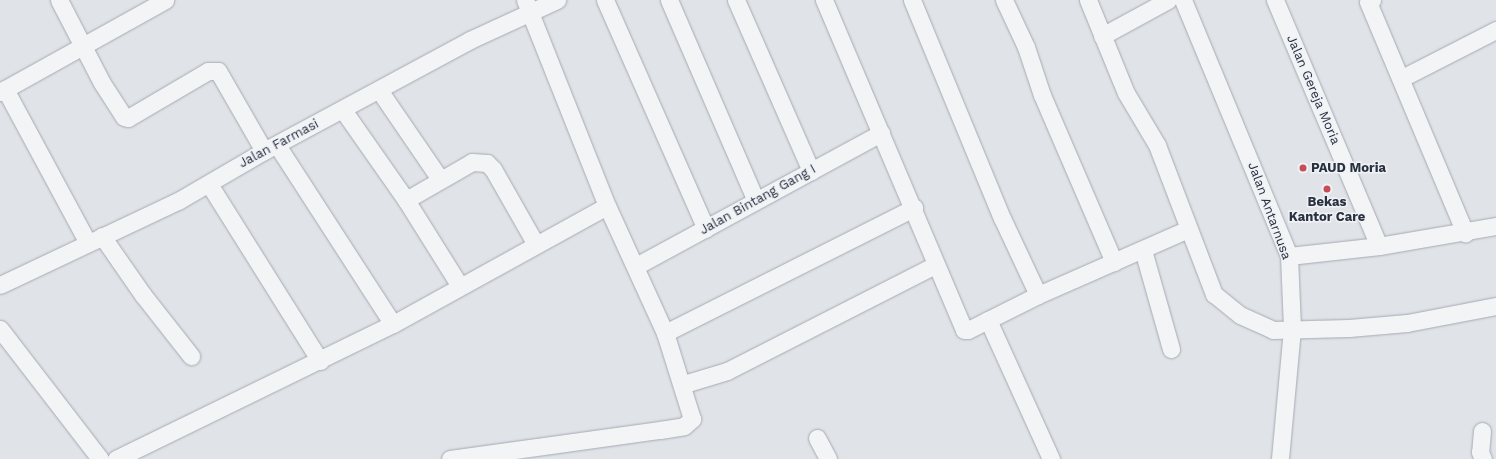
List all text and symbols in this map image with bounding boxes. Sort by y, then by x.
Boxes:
street label: Jalan Gereja Moria [1283,33,1343,147]
street label: Jalan Farmasi [236,116,322,172]
street label: Jalan Antarnusa [1244,160,1294,262]
place label: PAUD Moria [1311,160,1386,176]
street label: Jalan Bintang Gang I [697,162,819,238]
marker: PAUD Moria [1298,163,1308,173]
marker: Bekas Kantor Care [1322,184,1332,194]
place label: Bekas Kantor Care [1289,195,1365,226]

